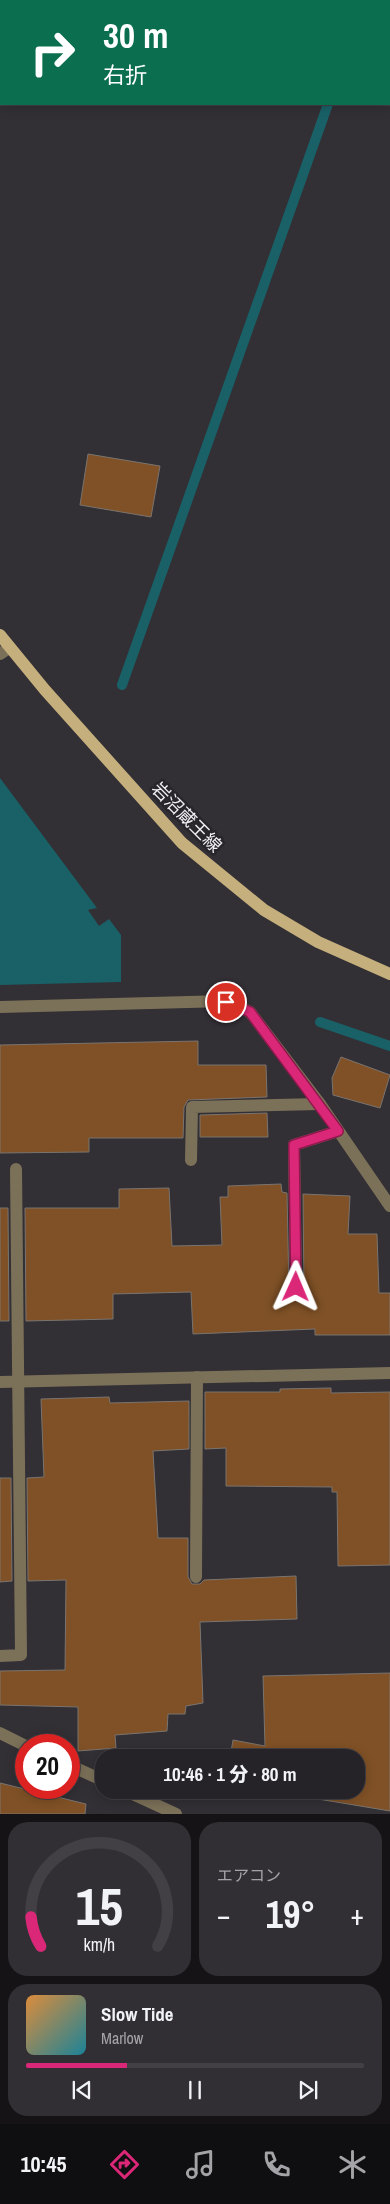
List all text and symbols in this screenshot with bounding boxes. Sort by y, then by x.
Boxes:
text: 30 m [103,12,168,59]
icon: right [20,20,85,85]
text: 右折 [103,60,147,90]
street label: 岩沼蔵王線 [146,776,228,858]
pin [205,981,247,1023]
icon: arrive [212,988,240,1016]
position arrow [269,1260,321,1312]
speed limit sign: 20 [15,1734,80,1799]
text: 10:46 · 1 分 · 80 m [163,1761,297,1787]
text: エアコン [217,1864,281,1886]
text: 15 [76,1871,123,1941]
text: 19° [266,1889,315,1940]
text: − [217,1896,230,1934]
text: + [351,1896,364,1934]
text: km/h [84,1933,115,1957]
text: Slow Tide [101,2001,173,2027]
text: Marlow [101,2027,143,2049]
icon: previous [68,2076,96,2104]
icon: pause [181,2076,209,2104]
icon: next [294,2076,322,2104]
icon: directions [107,2147,142,2182]
icon: music [183,2147,218,2182]
icon: phone [259,2147,294,2182]
icon: climate [335,2147,370,2182]
text: 10:45 [20,2149,67,2179]

